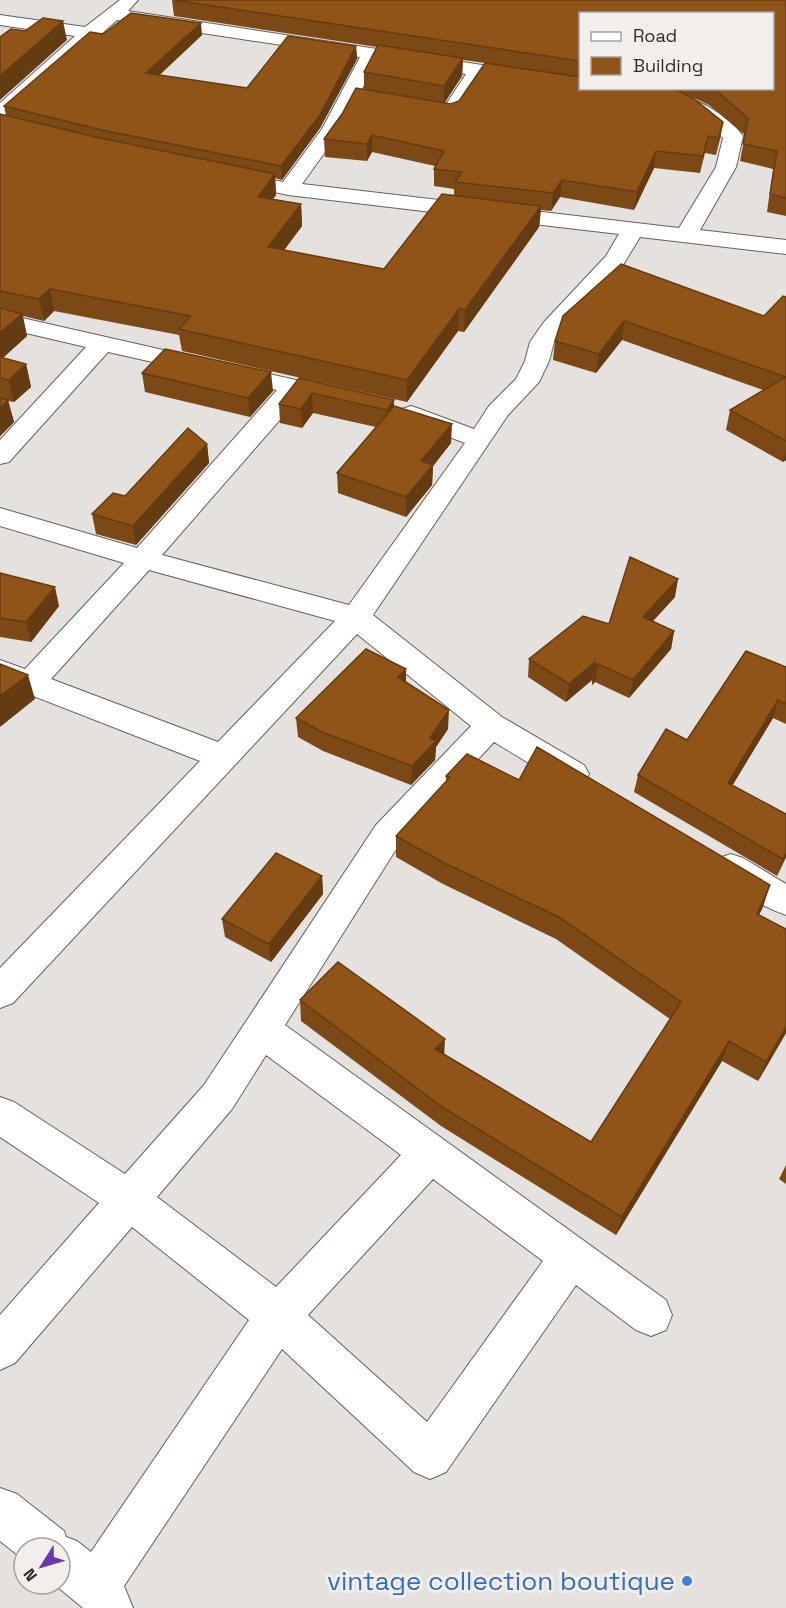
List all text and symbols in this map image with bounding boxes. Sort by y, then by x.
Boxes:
legend [579,12,774,90]
text: Road [633,24,677,47]
text: Building [633,54,703,77]
north arrow [12,1536,72,1596]
text: N [19,1564,42,1585]
place label: vintage collection boutique [327,1564,675,1598]
marker: vintage collection boutique [680,1574,694,1588]

